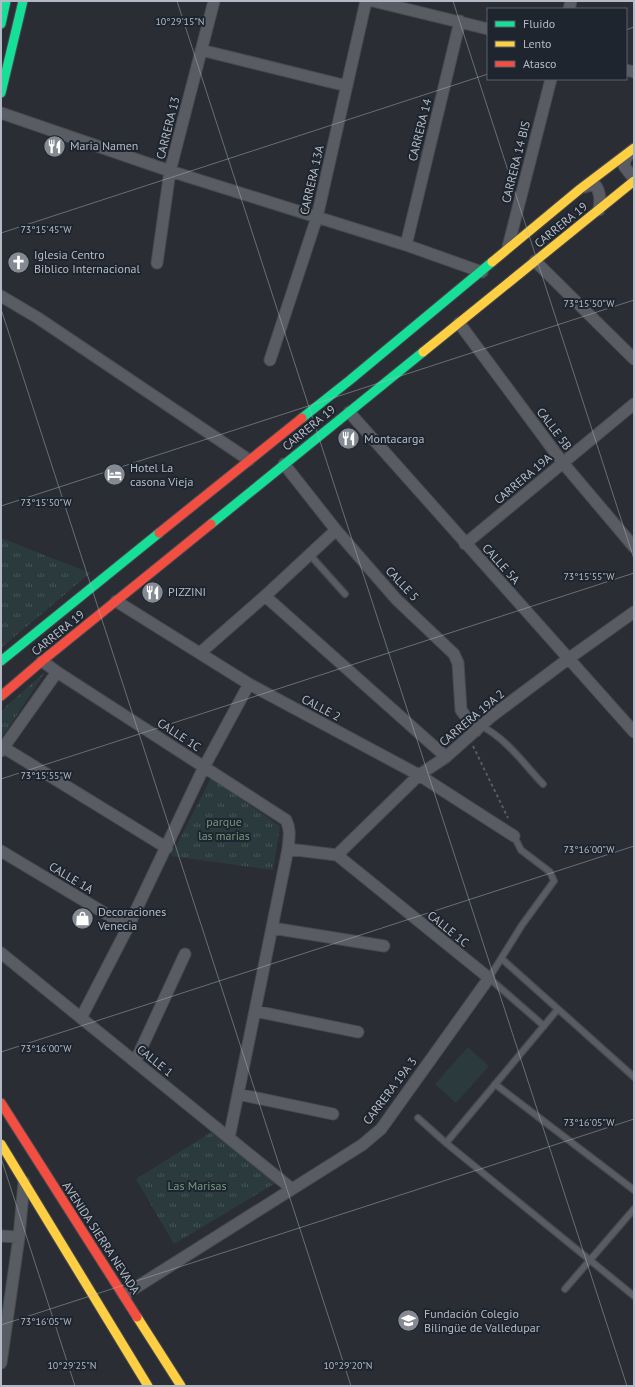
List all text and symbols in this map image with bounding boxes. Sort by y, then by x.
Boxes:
legend [487,8,627,80]
text: 10°29'15"N [155,15,205,28]
text: Fluido [523,16,555,31]
text: Lento [523,36,552,51]
text: Atasco [523,56,556,71]
street label: CARRERA 13 [153,95,183,161]
street label: CARRERA 14 [405,97,435,163]
street label: CARRERA 14 BIS [498,119,533,204]
restaurant icon: Maria Namen [41,133,67,159]
place label: Maria Namen [70,138,138,153]
street label: CARRERA 13A [296,144,327,216]
street label: CARRERA 19 [531,199,590,251]
text: 73°15'45"W [20,223,72,236]
place label: Iglesia Centro Biblico Internacional [34,247,140,276]
church icon: Iglesia Centro Biblico Internacional [5,249,31,275]
text: 73°15'50"W [563,297,615,310]
street label: CARRERA 19 [279,402,338,454]
street label: CALLE 5B [534,405,575,453]
restaurant icon: Montacarga [335,426,361,452]
place label: Montacarga [364,431,424,446]
street label: CARRERA 19A [491,450,555,507]
place label: Hotel La casona Vieja [130,460,194,489]
hotel icon: Hotel La casona Vieja [102,462,128,488]
text: 73°15'50"W [20,496,72,509]
street label: CALLE 5A [479,540,523,587]
street label: CALLE 5 [383,563,422,604]
text: 73°15'55"W [563,570,615,583]
restaurant icon: PIZZINI [139,579,165,605]
place label: PIZZINI [168,584,206,599]
street label: CARRERA 19 [28,607,87,659]
street label: CARRERA 19A 2 [436,686,507,749]
street label: CALLE 2 [299,691,343,724]
street label: CALLE 1C [155,715,204,754]
text: 73°15'55"W [20,769,72,782]
park label: parque las marias [198,814,250,843]
text: 73°16'00"W [563,843,615,856]
street label: CALLE 1A [46,858,96,897]
place label: Decoraciones Venecia [97,904,166,933]
shop icon: Decoraciones Venecia [69,906,95,932]
street label: CALLE 1C [425,907,472,950]
text: 73°16'00"W [20,1042,72,1055]
street label: CALLE 1 [134,1042,176,1080]
street label: CARRERA 19A 3 [359,1054,420,1127]
text: 73°16'05"W [563,1116,615,1129]
park label: Las Marisas [168,1178,226,1193]
street label: AVENIDA SIERRA NEVADA [59,1179,143,1297]
place label: Fundación Colegio Bilingüe de Valledupar [424,1306,540,1335]
school or university icon: Fundación Colegio Bilingüe de Valledupar [396,1308,422,1334]
text: 73°16'05"W [20,1315,72,1328]
text: 10°29'25"N [47,1359,97,1372]
text: 10°29'20"N [323,1359,373,1372]

